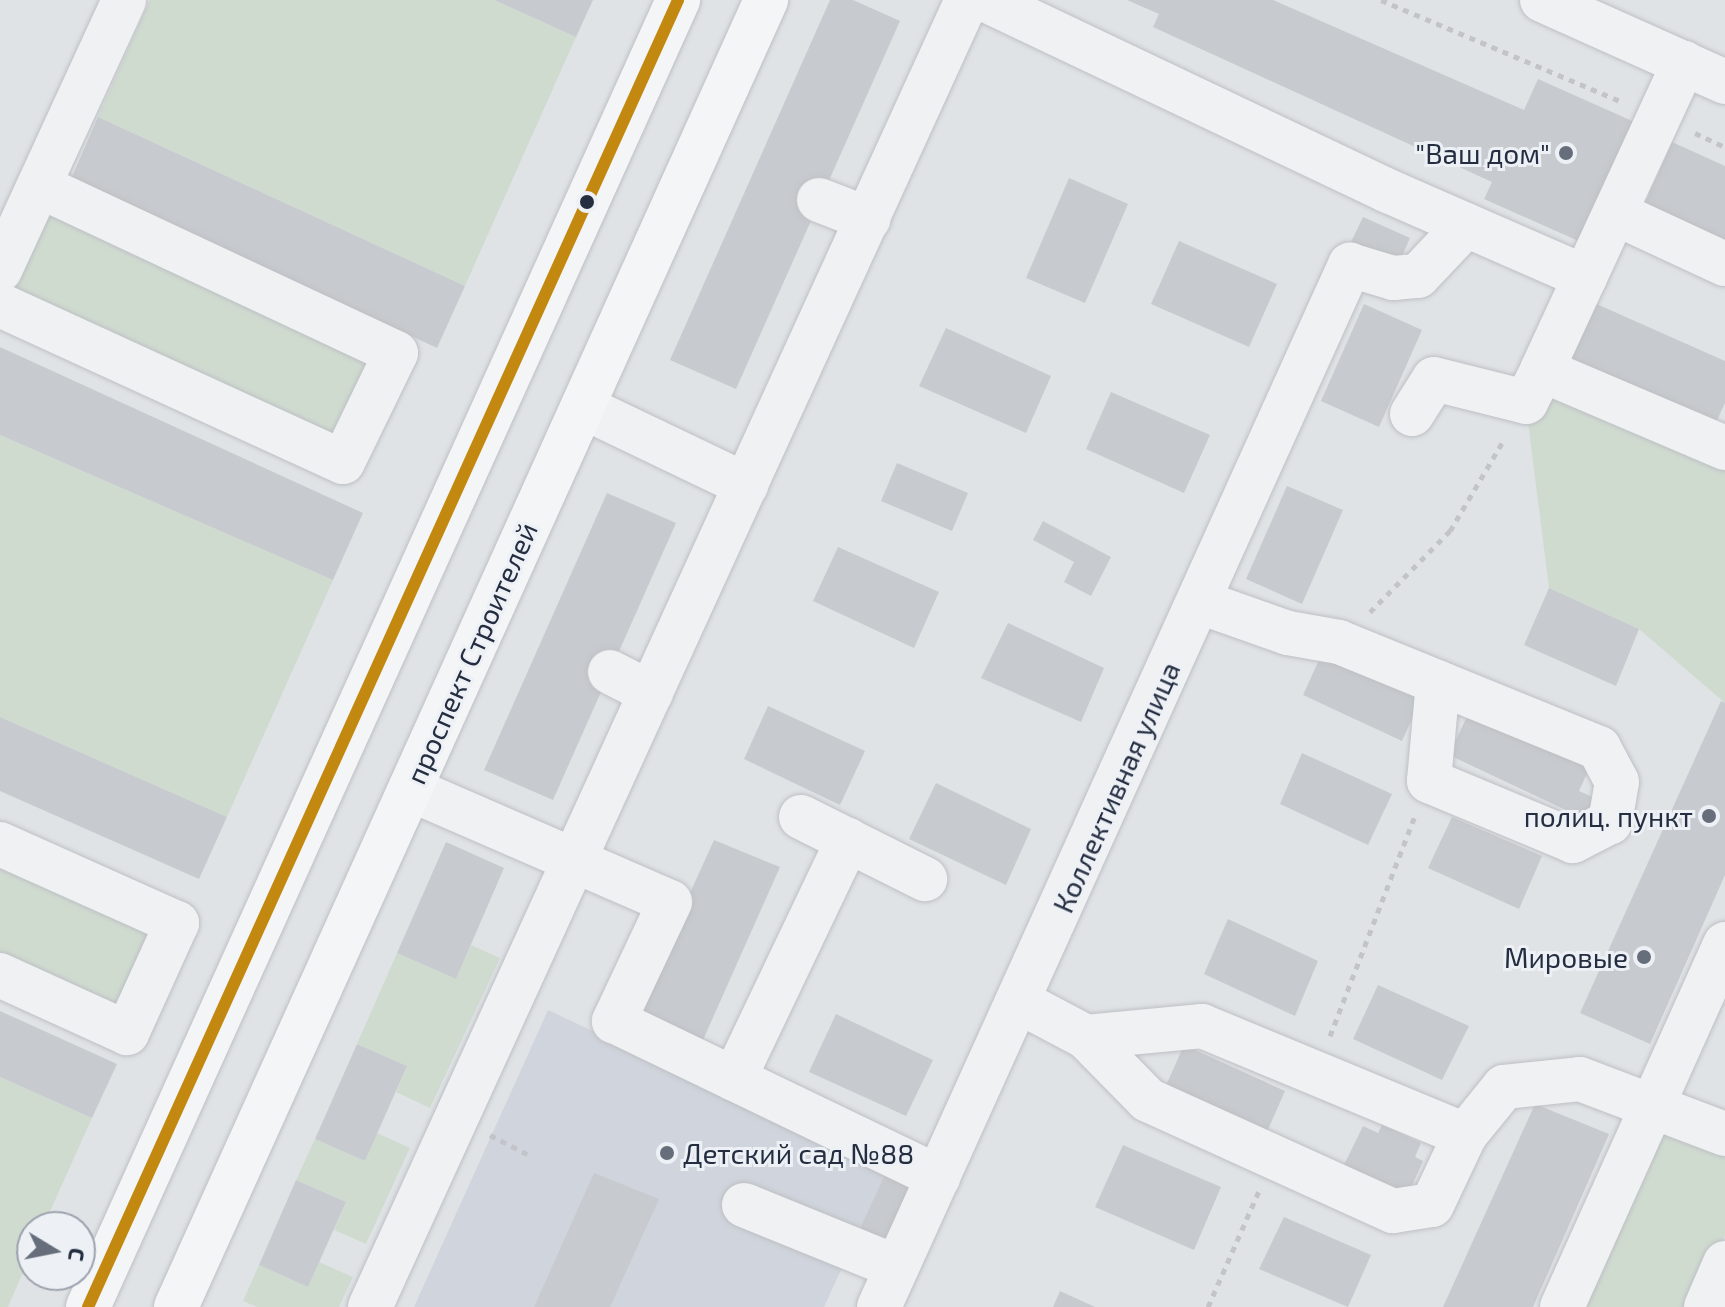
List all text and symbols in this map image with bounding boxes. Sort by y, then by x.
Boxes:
place label: "Ваш дом" [1415,136,1550,170]
marker: "Ваш дом" [1557,144,1575,162]
unlabelled marker [579,194,595,210]
street label: проспект Строителей [398,517,544,789]
street label: Коллективная улица [1046,656,1186,918]
place label: полиц. пункт [1524,799,1693,833]
marker: полиц. пункт [1700,807,1718,825]
place label: Мировые [1504,940,1628,974]
marker: Мировые [1635,948,1653,966]
place label: Детский сад №88 [683,1136,914,1170]
marker: Детский сад №88 [658,1144,676,1162]
north arrow [16,1211,96,1291]
text: С [64,1246,92,1263]

